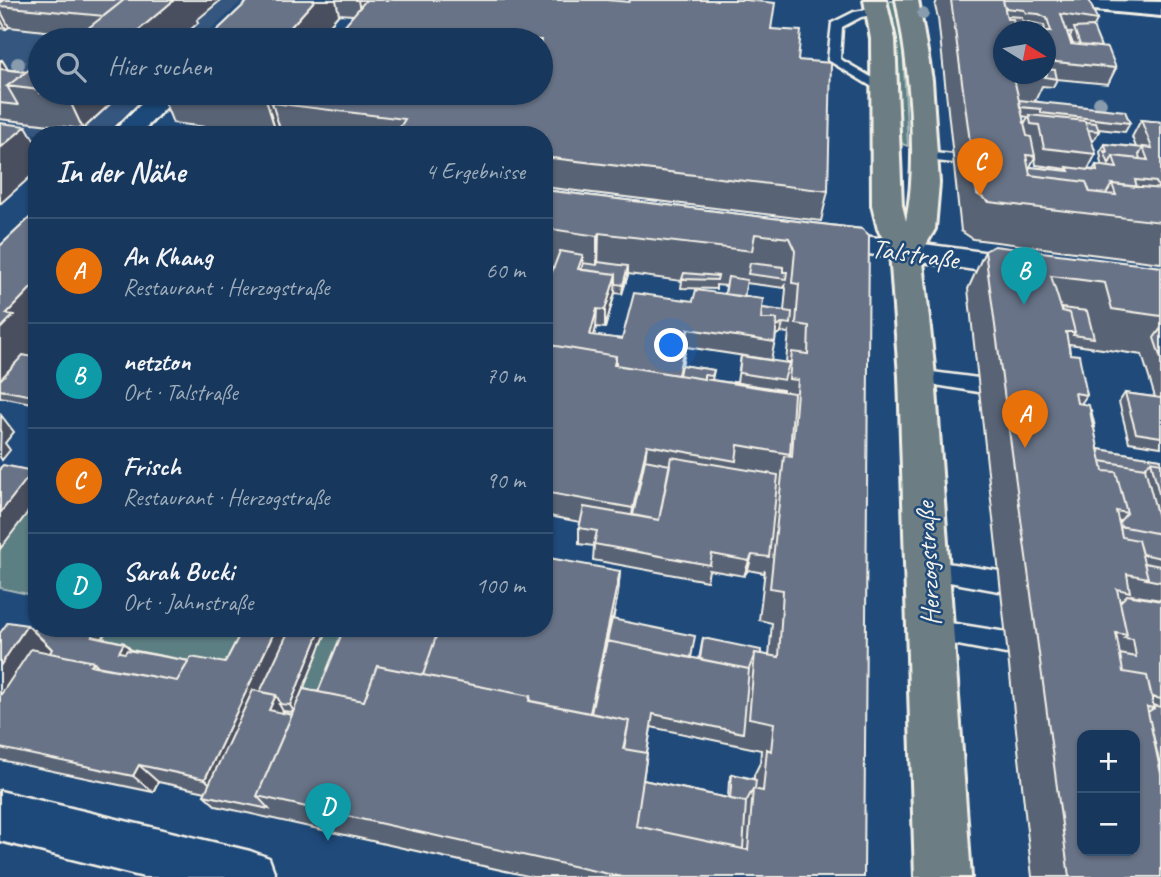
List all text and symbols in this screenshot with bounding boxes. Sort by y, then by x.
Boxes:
north arrow [993,21,1056,84]
search box [28,28,553,105]
icon: search [52,48,90,86]
text: Hier suchen [108,50,212,83]
pin: C [957,138,1003,196]
text: In der Nähe [56,153,185,191]
text: 4 Ergebnisse [425,157,525,186]
street label: Talstraße [869,230,963,277]
text: An Khang [123,240,213,273]
pin: B [1001,247,1047,305]
text: A [73,256,85,285]
text: 60 m [486,256,525,285]
text: Restaurant · Herzogstraße [123,273,330,302]
your location [654,328,688,362]
text: netzton [123,345,190,378]
text: B [73,361,85,390]
text: 70 m [486,361,525,390]
text: Ort · Talstraße [123,378,238,407]
pin: A [1002,390,1048,448]
text: Frisch [123,450,181,483]
text: C [74,466,84,495]
text: 90 m [486,466,525,495]
text: Restaurant · Herzogstraße [123,483,330,512]
street label: Herzogstraße [907,499,948,627]
text: Sarah Bucki [123,555,234,588]
text: D [72,571,86,600]
text: 100 m [476,571,525,600]
text: Ort · Jahnstraße [123,588,253,617]
map controls [1077,730,1140,856]
button: + [1077,730,1140,793]
pin: D [305,783,351,841]
button: − [1077,793,1140,856]

